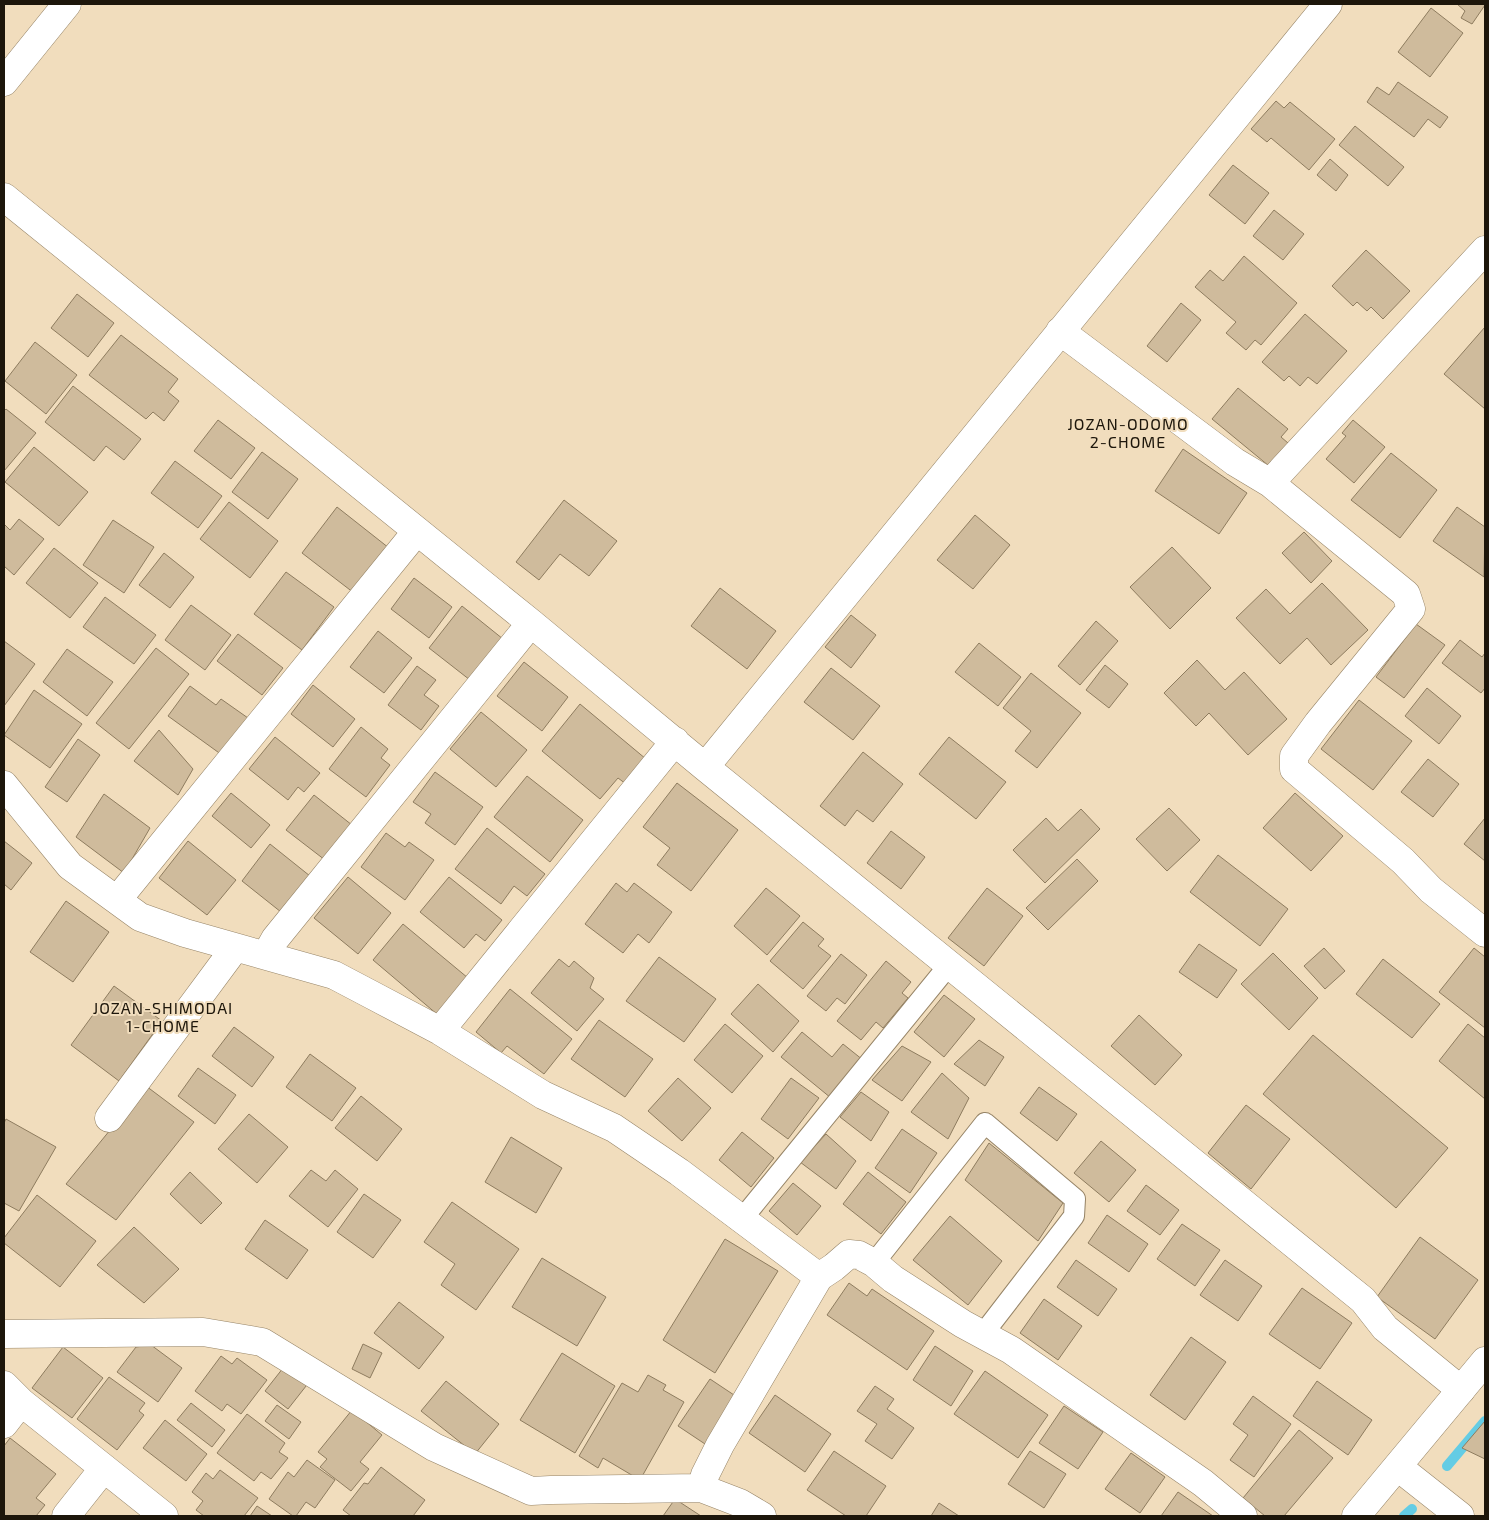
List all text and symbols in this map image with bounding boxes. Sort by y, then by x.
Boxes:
district label: JOZAN-ODOMO 2-CHOME [1067,414,1189,451]
district label: JOZAN-SHIMODAI 1-CHOME [93,998,233,1035]

